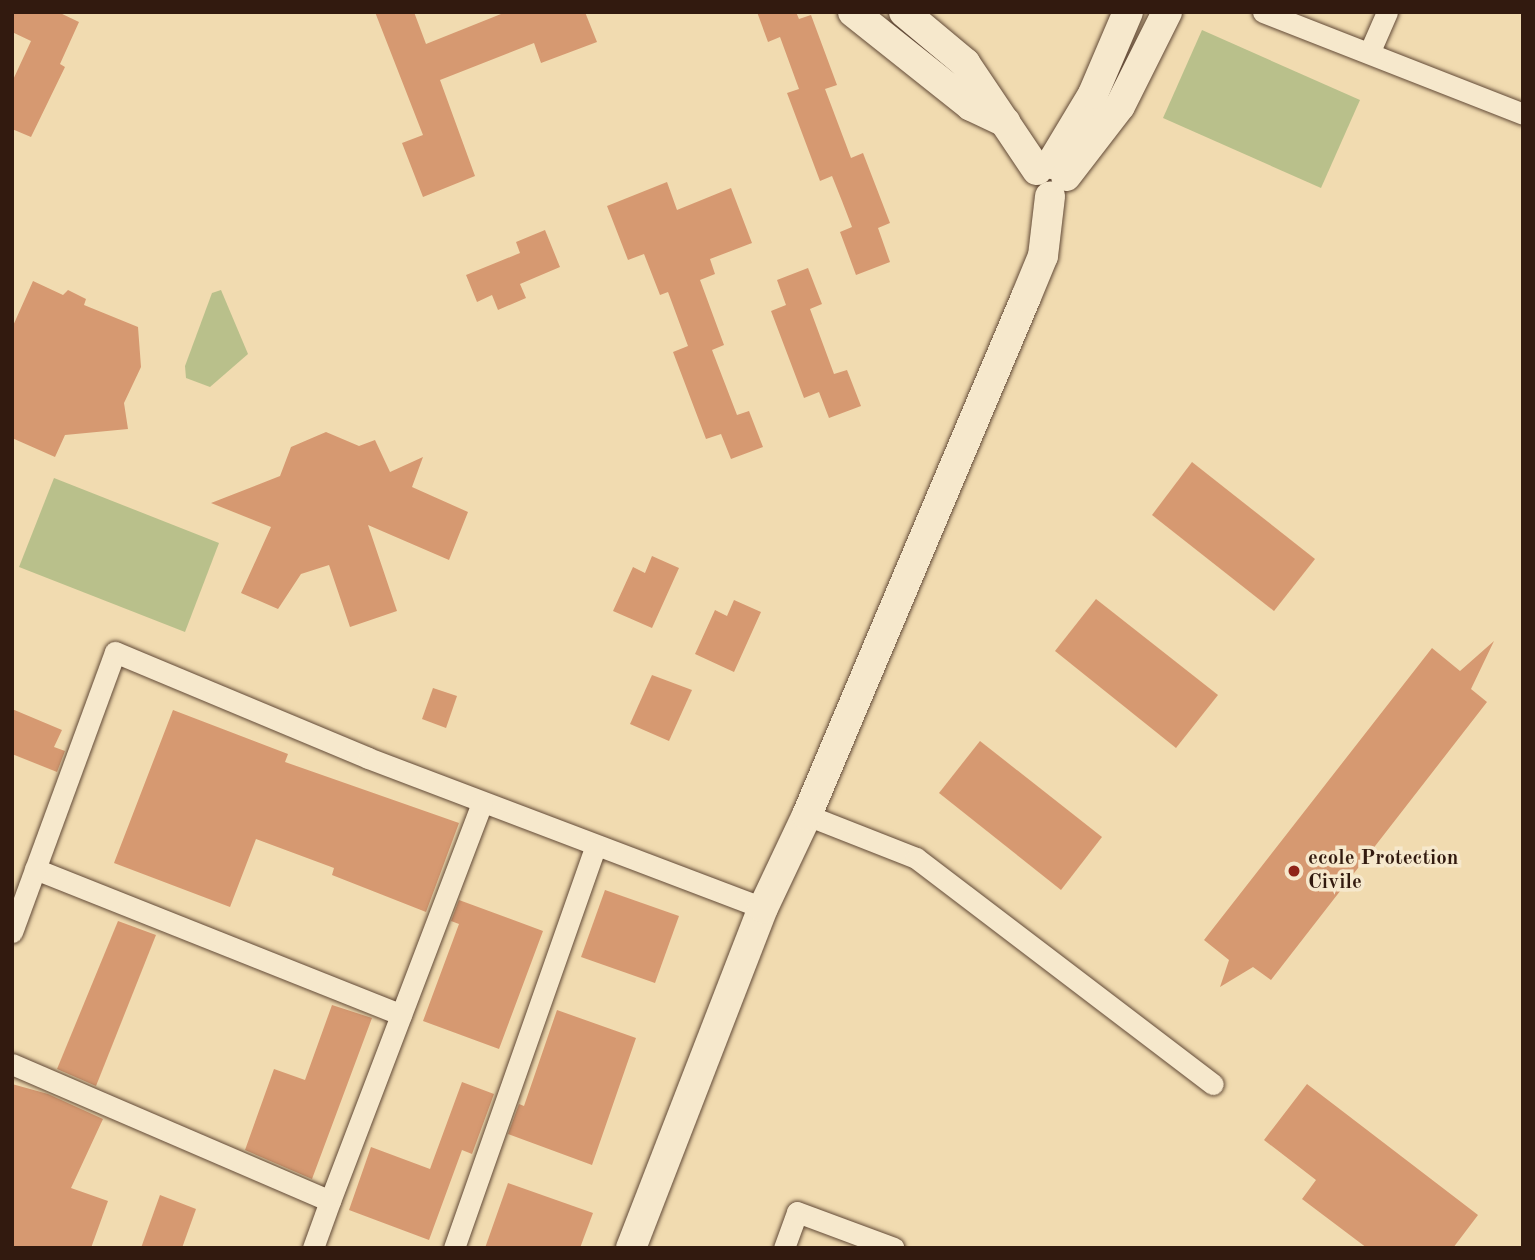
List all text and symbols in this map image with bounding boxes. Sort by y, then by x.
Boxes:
place label: ecole Protection Civile [1308,846,1459,896]
marker: ecole Protection Civile [1286,863,1302,879]

